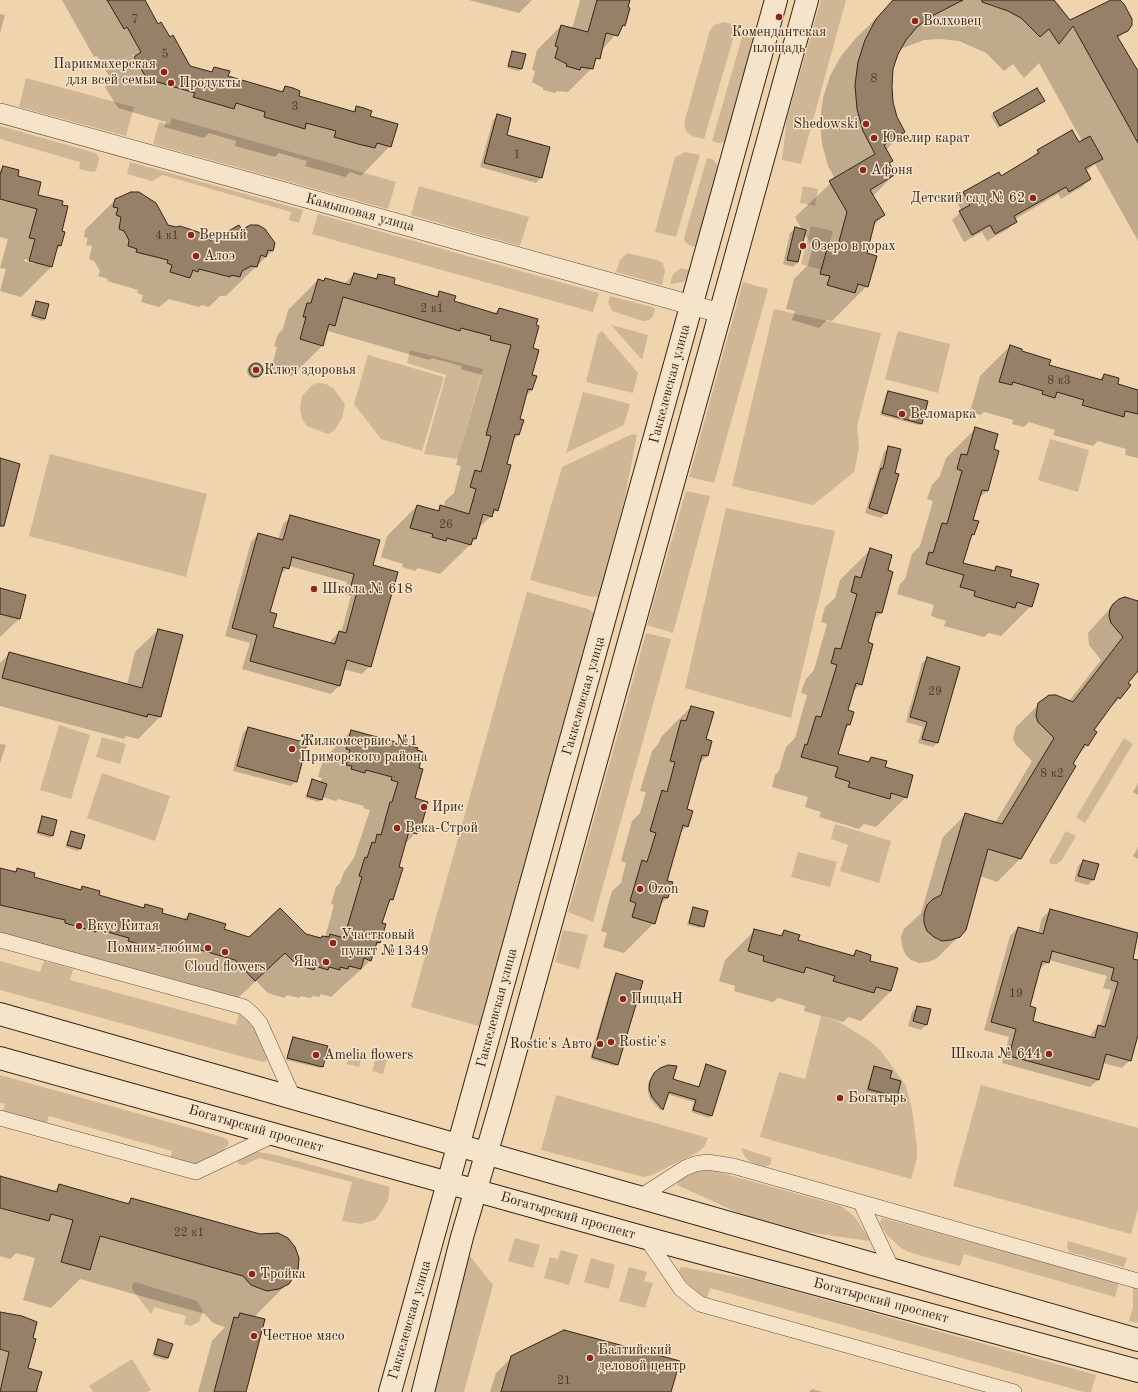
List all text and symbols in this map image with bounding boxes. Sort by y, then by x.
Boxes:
marker: Комендантская площадь [774,12,784,22]
house number: 7 [132,13,138,27]
place label: Волховец [923,13,981,29]
marker: Волховец [910,16,920,26]
place label: Комендантская площадь [732,24,826,56]
house number: 5 [162,48,168,62]
place label: Парикмахерская для всей семьи [53,56,156,88]
marker: Парикмахерская для всей семьи [159,67,169,77]
house number: 8 [871,72,877,86]
place label: Продукты [179,75,241,91]
marker: Продукты [166,78,176,88]
house number: 3 [292,100,298,114]
place label: Shedowski [793,116,858,132]
marker: Shedowski [861,119,871,129]
place label: Ювелир карат [882,130,970,146]
marker: Ювелир карат [869,133,879,143]
house number: 1 [514,148,520,162]
place label: Афоня [871,162,913,178]
marker: Афоня [858,165,868,175]
street label: Камышовая улица [304,190,416,236]
place label: Детский сад № 62 [911,190,1025,206]
marker: Детский сад № 62 [1028,193,1038,203]
place label: Верный [199,227,247,243]
house number: 4 к1 [155,229,179,243]
marker: Верный [186,230,196,240]
place label: Озеро в горах [811,238,896,254]
marker: Озеро в горах [798,241,808,251]
place label: Алоэ [204,248,235,264]
marker: Алоэ [191,251,201,261]
house number: 2 к1 [420,302,444,316]
street label: Гаккелевская улица [646,322,694,446]
place label: Ключ здоровья [264,362,356,378]
marker: Ключ здоровья [251,365,261,375]
house number: 8 к3 [1047,374,1071,388]
place label: Веломарка [910,406,976,422]
marker: Веломарка [897,409,907,419]
house number: 26 [439,518,453,532]
place label: Школа № 618 [322,581,413,597]
marker: Школа № 618 [309,584,319,594]
street label: Гаккелевская улица [559,635,609,757]
house number: 29 [928,685,942,699]
place label: Жилкомсервис №1 Приморского района [300,733,428,766]
marker: Жилкомсервис №1 Приморского района [287,744,297,754]
house number: 8 к2 [1040,767,1064,781]
place label: Ирис [432,799,464,815]
marker: Ирис [419,802,429,812]
place label: Века-Строй [405,820,478,836]
marker: Века-Строй [392,823,402,833]
place label: Ozon [648,881,678,897]
marker: Ozon [635,884,645,894]
place label: Вкус Китая [87,918,159,934]
marker: Вкус Китая [74,921,84,931]
place label: Участковый пункт №1349 [341,927,429,960]
marker: Участковый пункт №1349 [328,938,338,948]
place label: Помним-любим [107,940,200,956]
marker: Помним-любим [203,943,213,953]
street label: Гаккелевская улица [473,946,521,1070]
marker: Cloud flowers [220,947,230,957]
place label: Яна [293,954,318,970]
marker: Яна [321,957,331,967]
place label: Cloud flowers [184,959,266,975]
house number: 19 [1009,987,1023,1001]
place label: ПиццаН [631,991,683,1007]
marker: ПиццаН [618,994,628,1004]
place label: Rostic's [619,1034,666,1050]
place label: Rostic's Авто [510,1036,592,1052]
marker: Rostic's [606,1037,616,1047]
marker: Rostic's Авто [595,1039,605,1049]
place label: Школа № 644 [950,1046,1041,1062]
place label: Amelia flowers [324,1047,413,1063]
marker: Школа № 644 [1044,1049,1054,1059]
marker: Amelia flowers [311,1050,321,1060]
place label: Богатырь [848,1090,906,1106]
marker: Богатырь [835,1093,845,1103]
street label: Богатырский проспект [187,1102,325,1156]
street label: Богатырский проспект [499,1189,637,1243]
house number: 22 к1 [174,1226,204,1240]
street label: Гаккелевская улица [385,1259,435,1381]
place label: Тройка [260,1266,306,1282]
marker: Тройка [247,1269,257,1279]
street label: Богатырский проспект [811,1275,951,1327]
place label: Честное мясо [262,1328,345,1344]
marker: Честное мясо [249,1331,259,1341]
place label: Балтийский деловой центр [598,1342,686,1374]
marker: Балтийский деловой центр [585,1353,595,1363]
house number: 21 [557,1374,571,1388]

